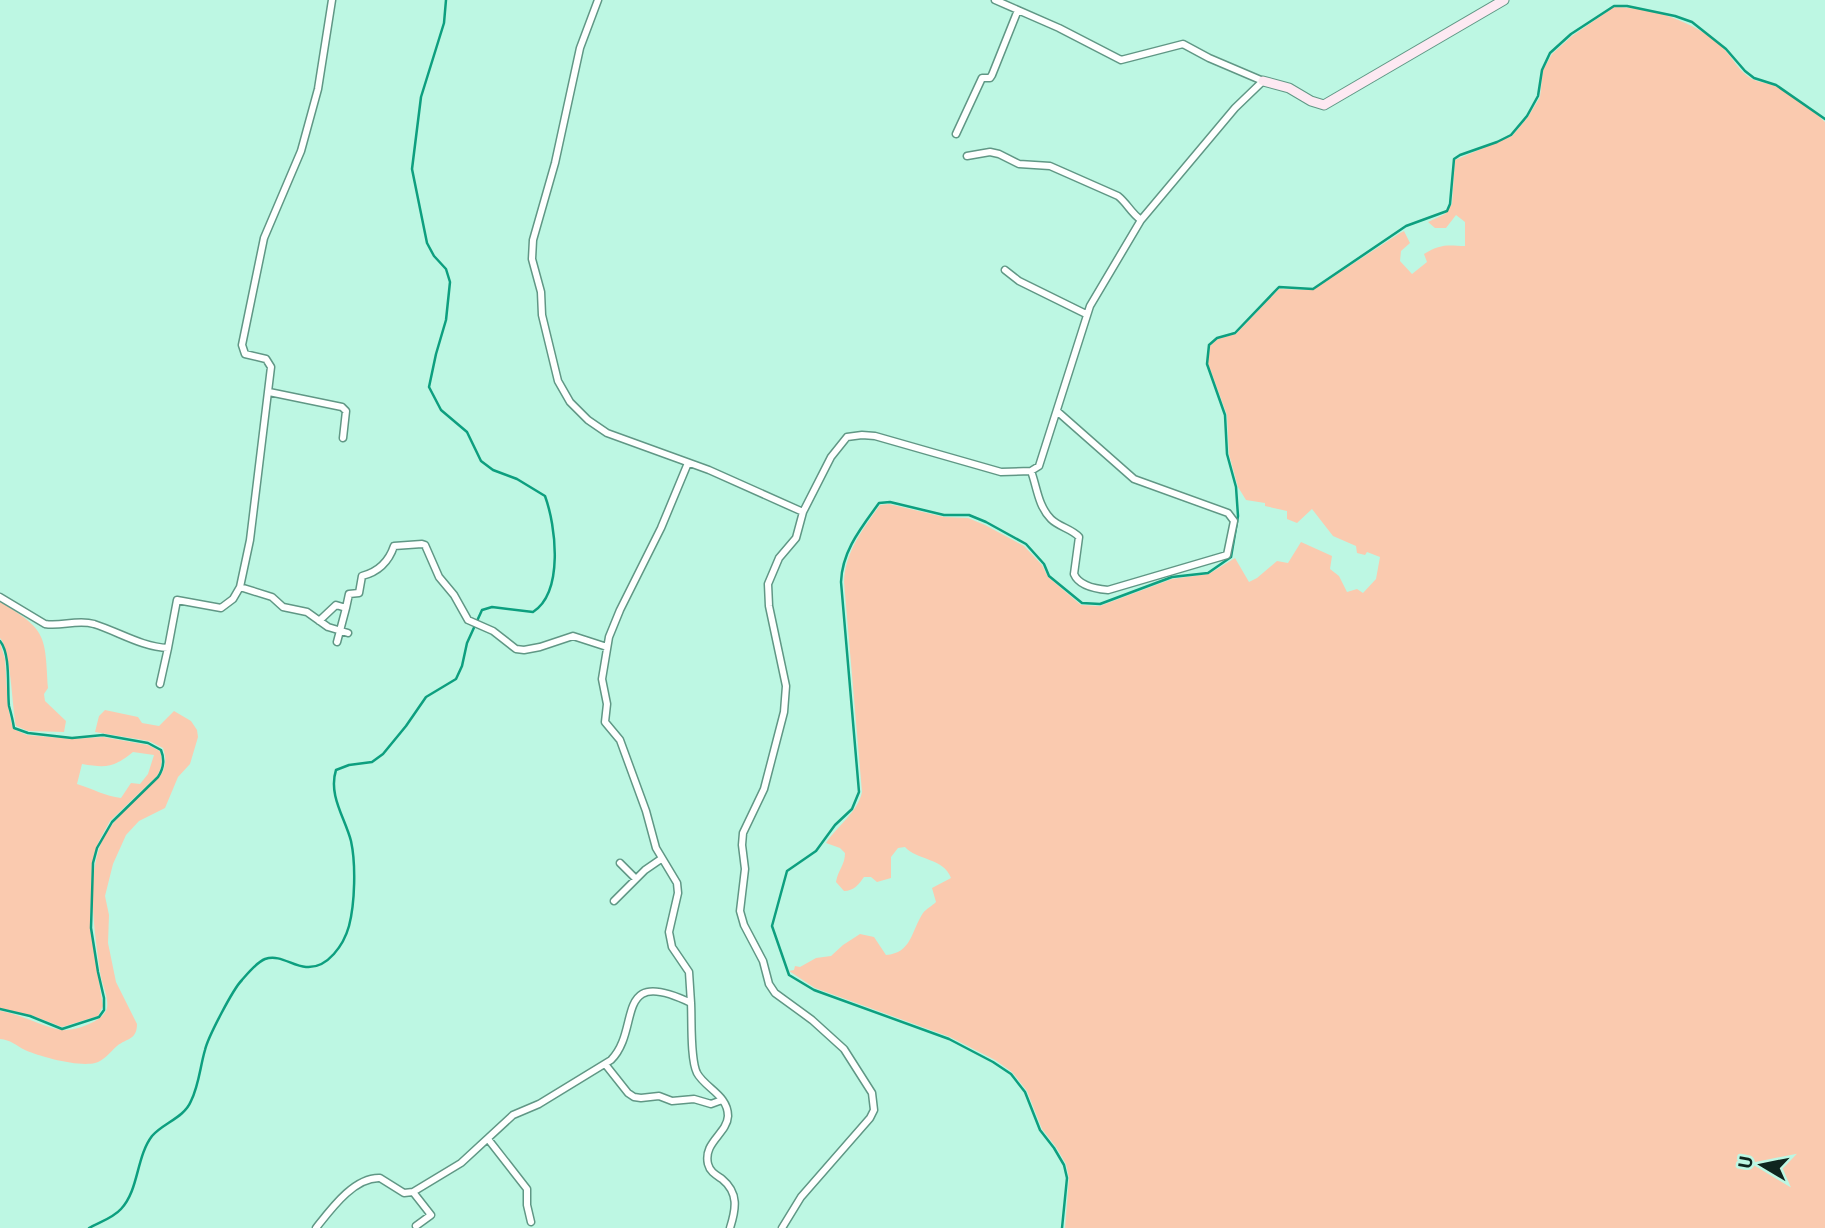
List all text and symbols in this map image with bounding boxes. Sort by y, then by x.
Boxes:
north arrow [1727,1130,1797,1200]
text: U [1732,1154,1757,1170]

